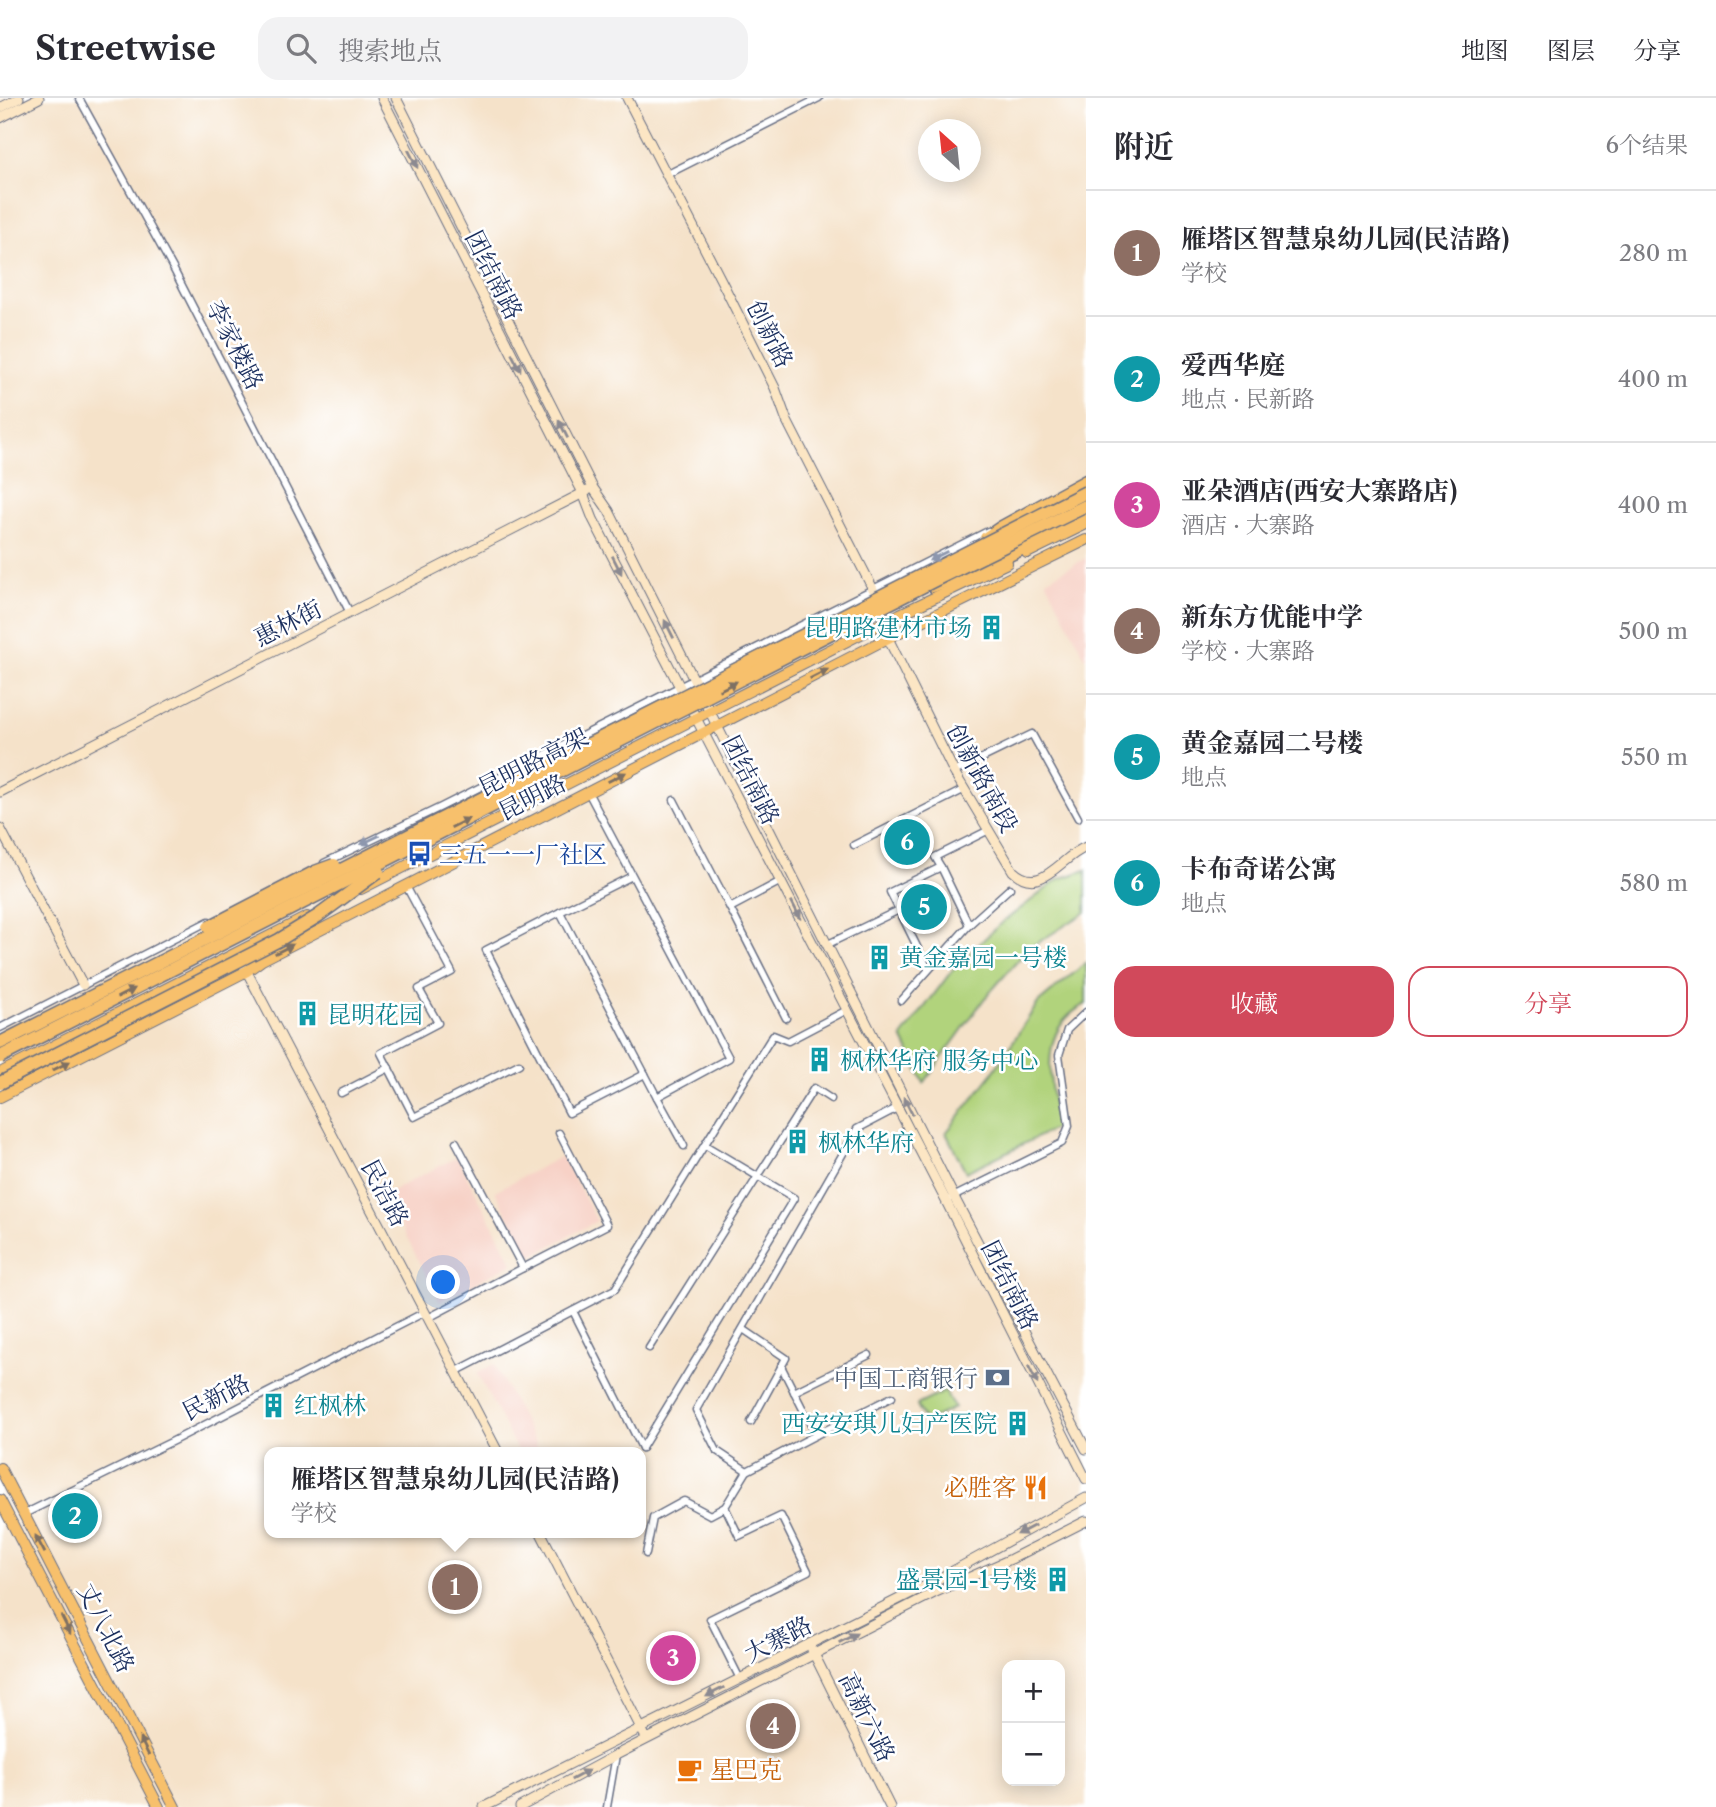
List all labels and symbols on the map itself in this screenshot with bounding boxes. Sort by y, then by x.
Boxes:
north arrow [918,119,981,182]
one-way arrow [407,149,418,169]
street label: 团结南路 [459,226,529,324]
street label: 创新路 [741,295,799,373]
street label: 李家楼路 [200,296,270,394]
one-way arrow [510,352,522,372]
one-way arrow [557,419,569,438]
one-way arrow [928,551,948,562]
one-way arrow [611,555,623,575]
street label: 惠林街 [249,594,327,652]
place label: 昆明路建材市场 [804,613,972,642]
building icon: 昆明路建材市场 [978,613,1006,641]
one-way arrow [664,619,676,639]
one-way arrow [809,668,829,679]
one-way arrow [718,680,738,691]
street label: 创新路南段 [940,718,1024,838]
street label: 昆明路高架 [473,722,593,802]
street label: 团结南路 [716,731,786,829]
street label: 昆明路 [493,768,571,826]
one-way arrow [607,772,627,783]
pin: 6 [884,816,930,868]
one-way arrow [450,818,470,829]
one-way arrow [360,834,380,846]
bus stop icon: 三五一一厂社区 [405,840,433,868]
place label: 三五一一厂社区 [439,840,607,869]
pin: 5 [901,881,947,933]
one-way arrow [791,900,802,920]
one-way arrow [274,943,294,955]
building icon: 黄金嘉园一号楼 [865,943,893,971]
place label: 黄金嘉园一号楼 [899,943,1067,972]
one-way arrow [117,987,137,999]
building icon: 昆明花园 [293,1000,321,1028]
place label: 昆明花园 [327,1000,423,1029]
building icon: 枫林华府 服务中心 [806,1046,834,1074]
place label: 枫林华府 服务中心 [840,1046,1038,1075]
one-way arrow [51,1060,71,1071]
one-way arrow [902,1096,913,1116]
building icon: 枫林华府 [784,1128,812,1156]
place label: 枫林华府 [818,1128,914,1157]
street label: 民洁路 [355,1154,415,1232]
street label: 团结南路 [975,1236,1045,1334]
your location [426,1265,460,1299]
place label: 中国工商银行 [834,1364,978,1393]
bank icon: 中国工商银行 [984,1364,1012,1392]
one-way arrow [1028,1365,1039,1385]
street label: 民新路 [177,1368,255,1426]
building icon: 红枫林 [260,1391,288,1419]
place label: 红枫林 [294,1391,366,1420]
place label: 西安安琪儿妇产医院 [781,1409,997,1438]
building icon: 西安安琪儿妇产医院 [1003,1409,1031,1437]
place label: 必胜客 [944,1473,1016,1502]
restaurant icon: 必胜客 [1022,1473,1050,1501]
pin: 2 [52,1490,98,1542]
one-way arrow [1015,1524,1035,1536]
one-way arrow [34,1534,45,1554]
pin: 1 [432,1561,478,1613]
place label: 盛景园-1号楼 [896,1565,1037,1594]
building icon: 盛景园-1号楼 [1043,1565,1071,1593]
street label: 丈八北路 [71,1579,141,1677]
street label: 大寨路 [739,1610,817,1668]
one-way arrow [59,1616,71,1636]
pin: 3 [650,1632,696,1684]
one-way arrow [838,1632,858,1643]
street label: 高新六路 [833,1668,901,1766]
one-way arrow [705,1686,725,1697]
pin: 4 [750,1700,796,1752]
one-way arrow [138,1736,149,1756]
cafe icon: 星巴克 [676,1755,704,1783]
place label: 星巴克 [710,1755,782,1784]
one-way arrow [570,1769,590,1781]

